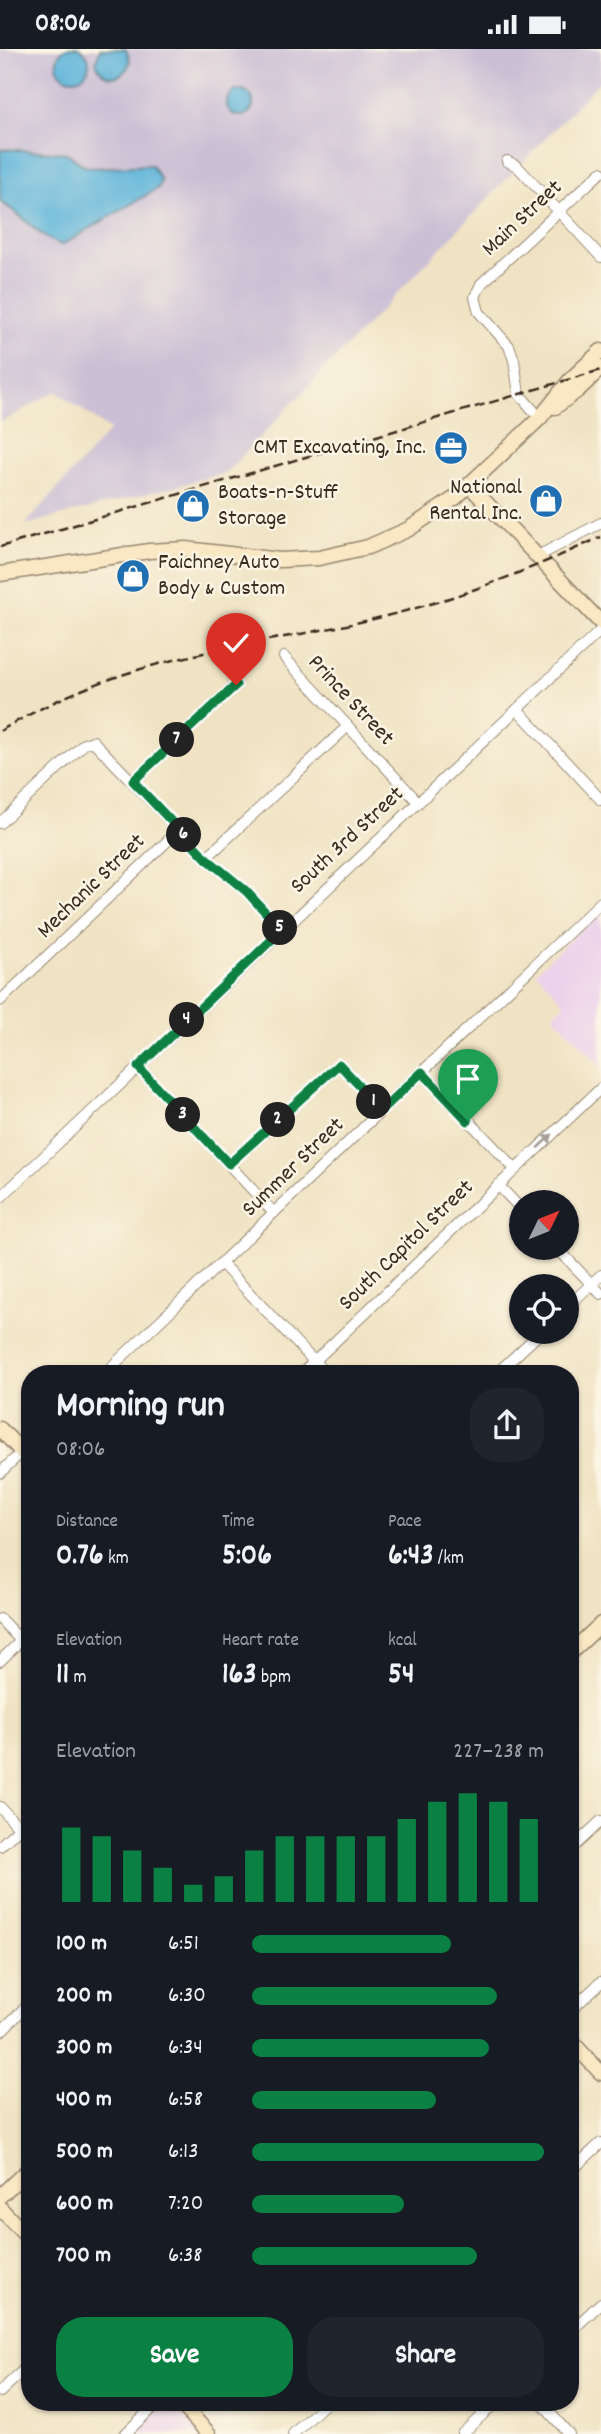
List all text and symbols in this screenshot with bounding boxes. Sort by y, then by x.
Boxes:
text: 08:06 [35,6,91,43]
street label: Main Street [475,173,571,265]
office icon: CMT Excavating, Inc. [432,429,470,467]
place label: CMT Excavating, Inc. [253,432,426,465]
place label: National Rental Inc. [429,472,523,531]
place label: Boats-n-Stuff Storage [218,477,339,536]
shop icon: National Rental Inc. [527,482,565,520]
shop icon: Boats-n-Stuff Storage [174,487,212,525]
place label: Faichney Auto Body & Custom [158,547,285,606]
shop icon: Faichney Auto Body & Custom [114,557,152,595]
pin [206,613,266,685]
icon: check [217,624,255,662]
street label: Prince Street [299,648,401,754]
pin: 7 [160,723,194,757]
text: 7 [173,726,180,753]
street label: South 3rd Street [284,779,412,903]
pin: 6 [166,817,202,853]
text: 6 [179,821,188,848]
street label: Mechanic Street [30,827,154,947]
pin: 5 [262,911,298,945]
text: 5 [275,914,284,941]
pin: 4 [170,1003,204,1037]
text: 4 [183,1006,190,1033]
pin [438,1049,498,1121]
icon: arrive [449,1060,487,1098]
pin: 1 [356,1085,392,1119]
text: 1 [371,1088,376,1115]
pin: 3 [166,1097,200,1133]
text: 3 [178,1101,187,1128]
pin: 2 [260,1103,296,1137]
text: 2 [273,1106,282,1133]
street label: Summer Street [235,1110,353,1226]
one-way arrow [536,1133,553,1149]
street label: South Capitol Street [332,1173,482,1319]
north arrow [509,1190,579,1260]
map controls [509,1190,579,1344]
button: locate [509,1274,579,1344]
text: Morning run [56,1380,225,1435]
button: share [470,1388,544,1462]
text: 08:06 [56,1434,105,1467]
text: Distance [56,1509,118,1536]
text: Time [222,1509,255,1536]
text: Pace [388,1509,422,1536]
text: 0.76 [56,1536,104,1579]
text: 5:06 [222,1536,272,1579]
text: 6:43 [388,1536,433,1579]
text: km [104,1546,129,1573]
text: /km [433,1546,464,1573]
text: Elevation [56,1628,122,1655]
text: Heart rate [222,1628,299,1655]
text: kcal [388,1628,417,1655]
text: 11 [56,1655,69,1698]
text: 163 [222,1655,257,1698]
text: 54 [388,1655,414,1698]
text: m [69,1665,87,1692]
text: bpm [257,1665,291,1692]
text: Elevation [56,1736,136,1769]
text: 227–238 m [453,1736,544,1769]
text: 100 m [56,1928,107,1961]
text: 6:51 [168,1928,199,1961]
text: 200 m [56,1980,112,2013]
text: 6:30 [168,1980,206,2013]
text: 300 m [56,2032,112,2065]
text: 6:34 [168,2032,203,2065]
text: 400 m [56,2084,112,2117]
text: 6:58 [168,2084,203,2117]
text: 500 m [56,2136,113,2169]
text: 6:13 [168,2136,198,2169]
text: 600 m [56,2188,113,2221]
text: 7:20 [168,2188,203,2221]
text: 700 m [56,2240,111,2273]
text: 6:38 [168,2240,203,2273]
button: Save [56,2317,293,2397]
button: Share [307,2317,544,2397]

